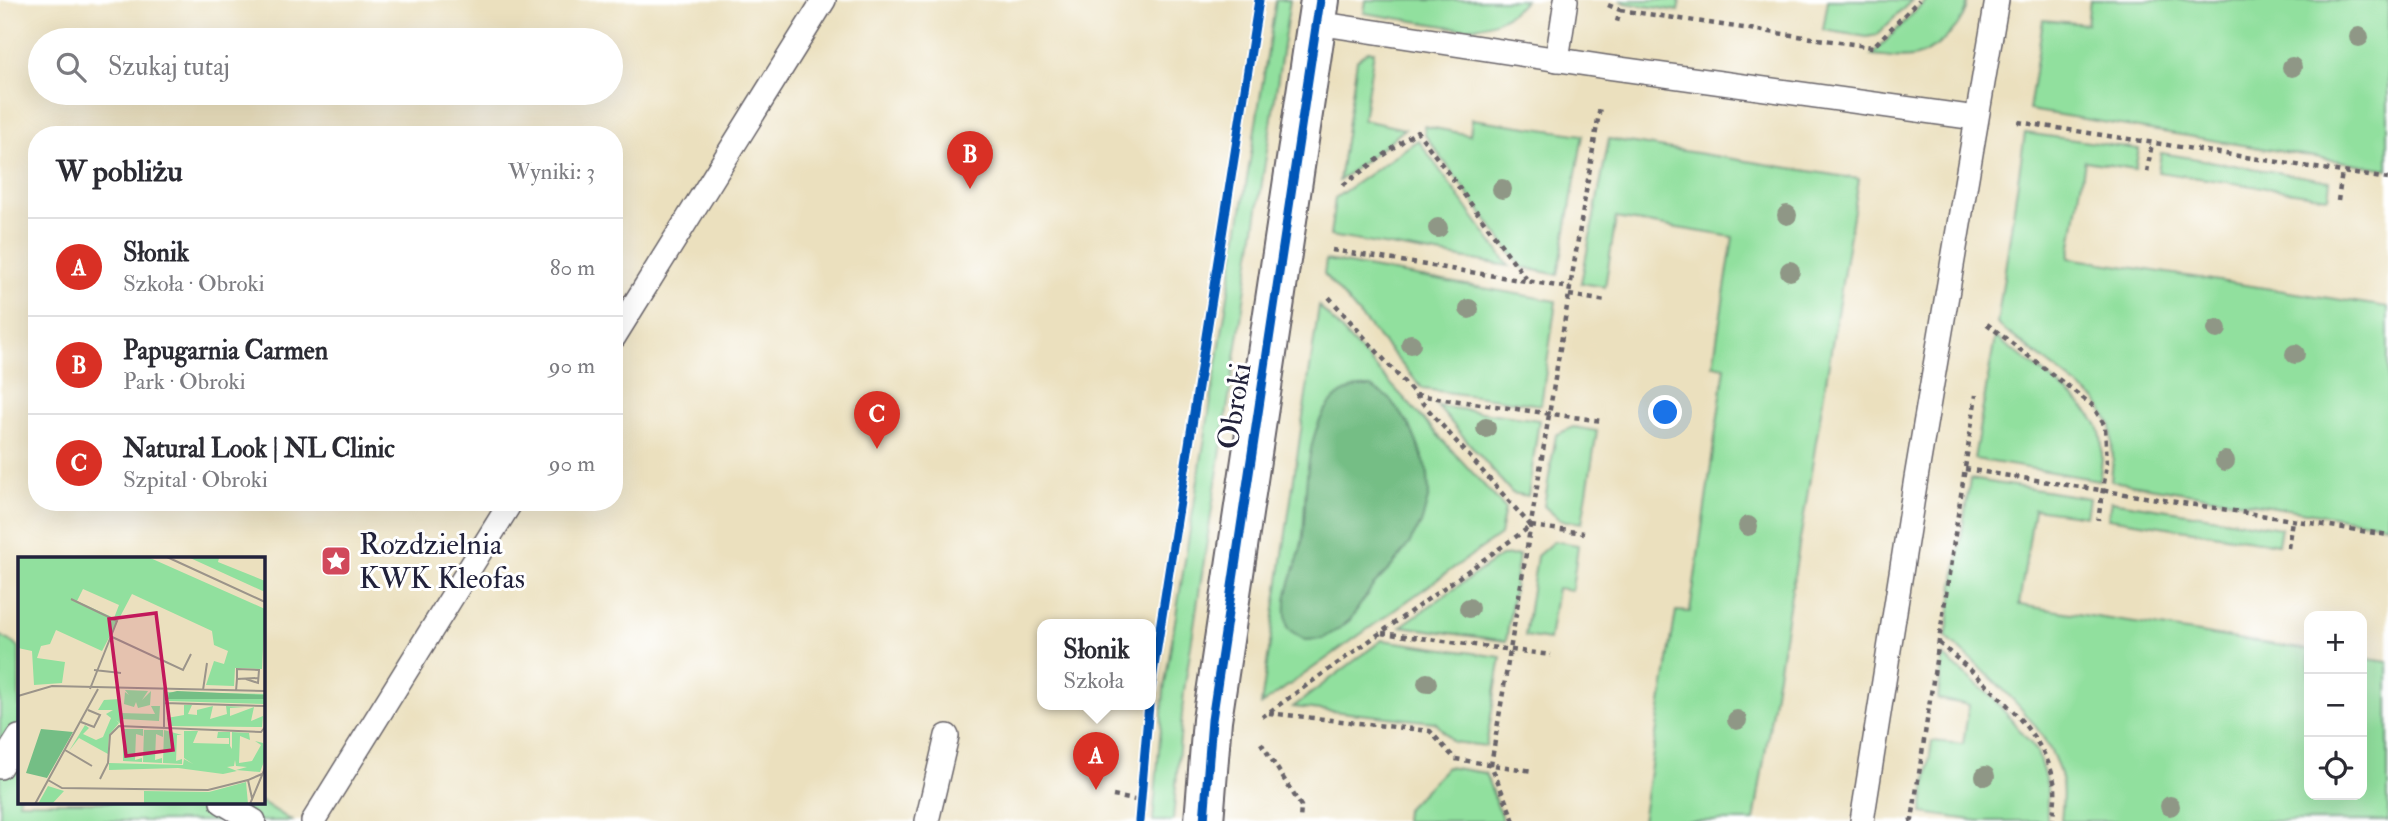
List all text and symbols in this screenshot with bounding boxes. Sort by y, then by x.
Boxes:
search box [28,28,623,105]
icon: search [52,48,90,86]
text: Szukaj tutaj [108,51,230,83]
pin: B [947,131,993,189]
text: W pobliżu [56,153,183,190]
text: Wyniki: 3 [508,157,595,186]
text: Słonik [123,237,189,269]
text: A [72,253,86,282]
text: 80 m [550,253,595,282]
text: Szkoła · Obroki [123,269,265,298]
text: Papugarnia Carmen [123,335,328,367]
text: B [71,351,87,380]
text: 90 m [549,351,595,380]
street label: Obroki [1209,360,1260,452]
text: Park · Obroki [123,367,246,396]
pin: C [854,391,900,449]
your location [1648,395,1682,429]
text: Natural Look | NL Clinic [123,433,395,465]
text: C [71,449,87,478]
text: 90 m [549,449,595,478]
text: Szpital · Obroki [123,465,268,494]
place label: Rozdzielnia KWK Kleofas [359,526,525,597]
place icon: Rozdzielnia KWK Kleofas [319,544,353,578]
inset map [18,557,264,804]
map controls [2304,611,2367,800]
button: + [2304,611,2367,674]
popup [1037,619,1156,710]
text: Słonik [1063,634,1130,666]
text: Szkoła [1063,666,1124,695]
button: − [2304,674,2367,737]
pin: A [1073,732,1119,790]
button: locate [2304,737,2367,800]

